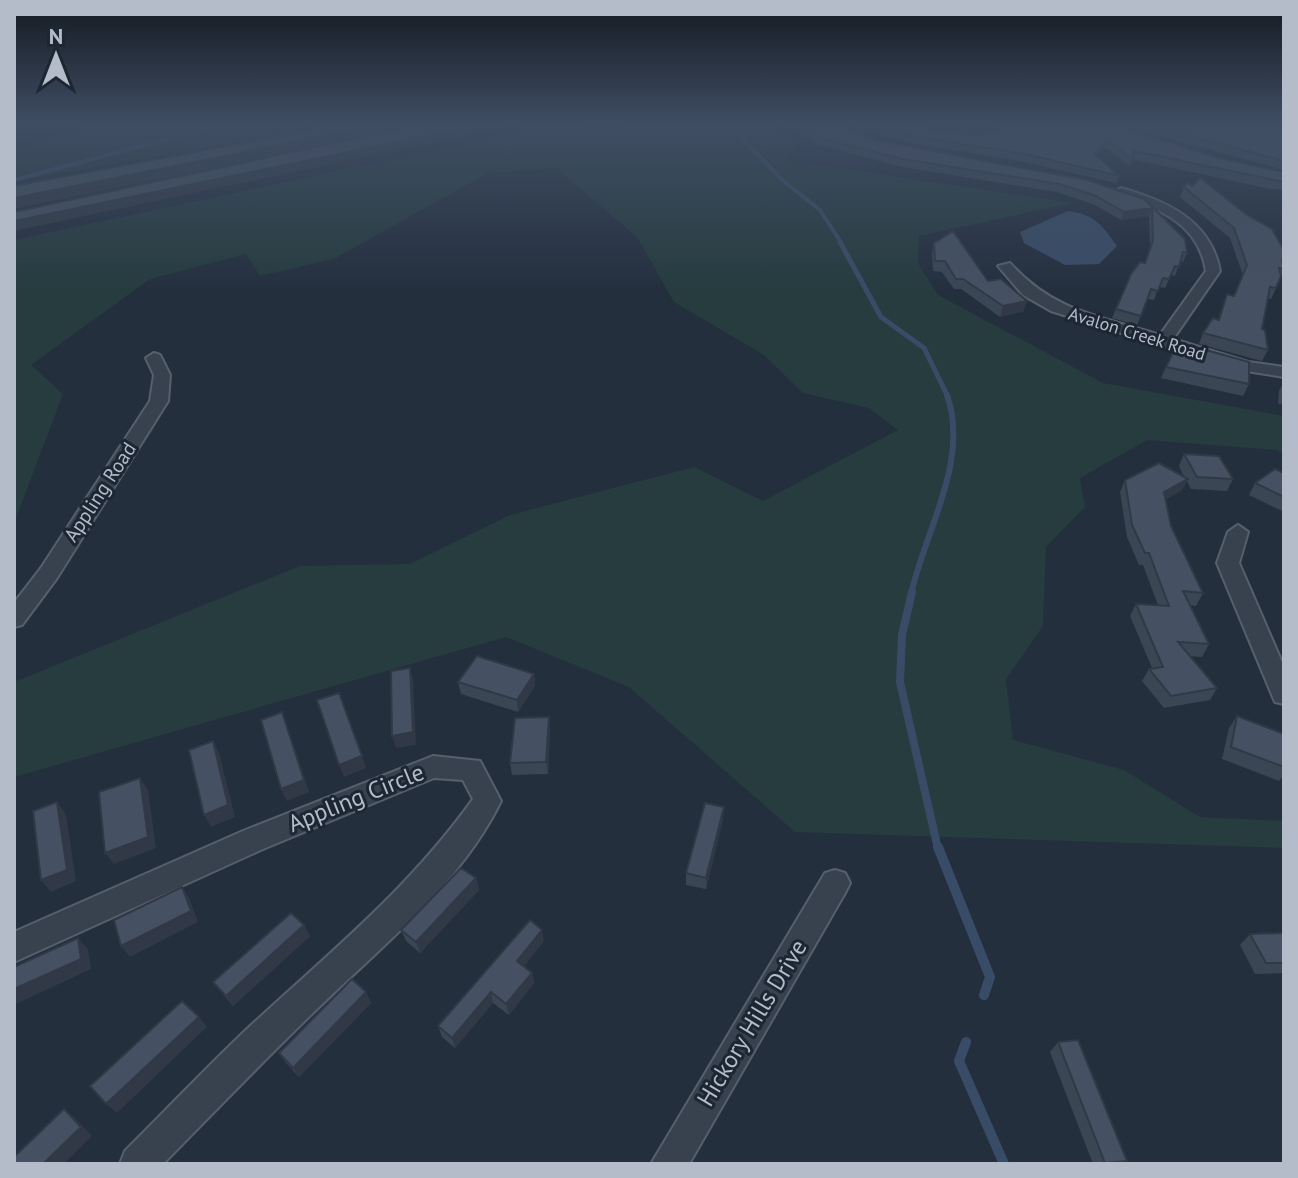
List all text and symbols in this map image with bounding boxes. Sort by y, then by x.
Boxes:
north arrow [16,16,96,96]
text: N [49,22,63,50]
street label: Avalon Creek Road [1066,302,1209,365]
street label: Appling Road [58,437,142,547]
street label: Appling Circle [283,756,428,839]
street label: Hickory Hills Drive [690,934,814,1112]

